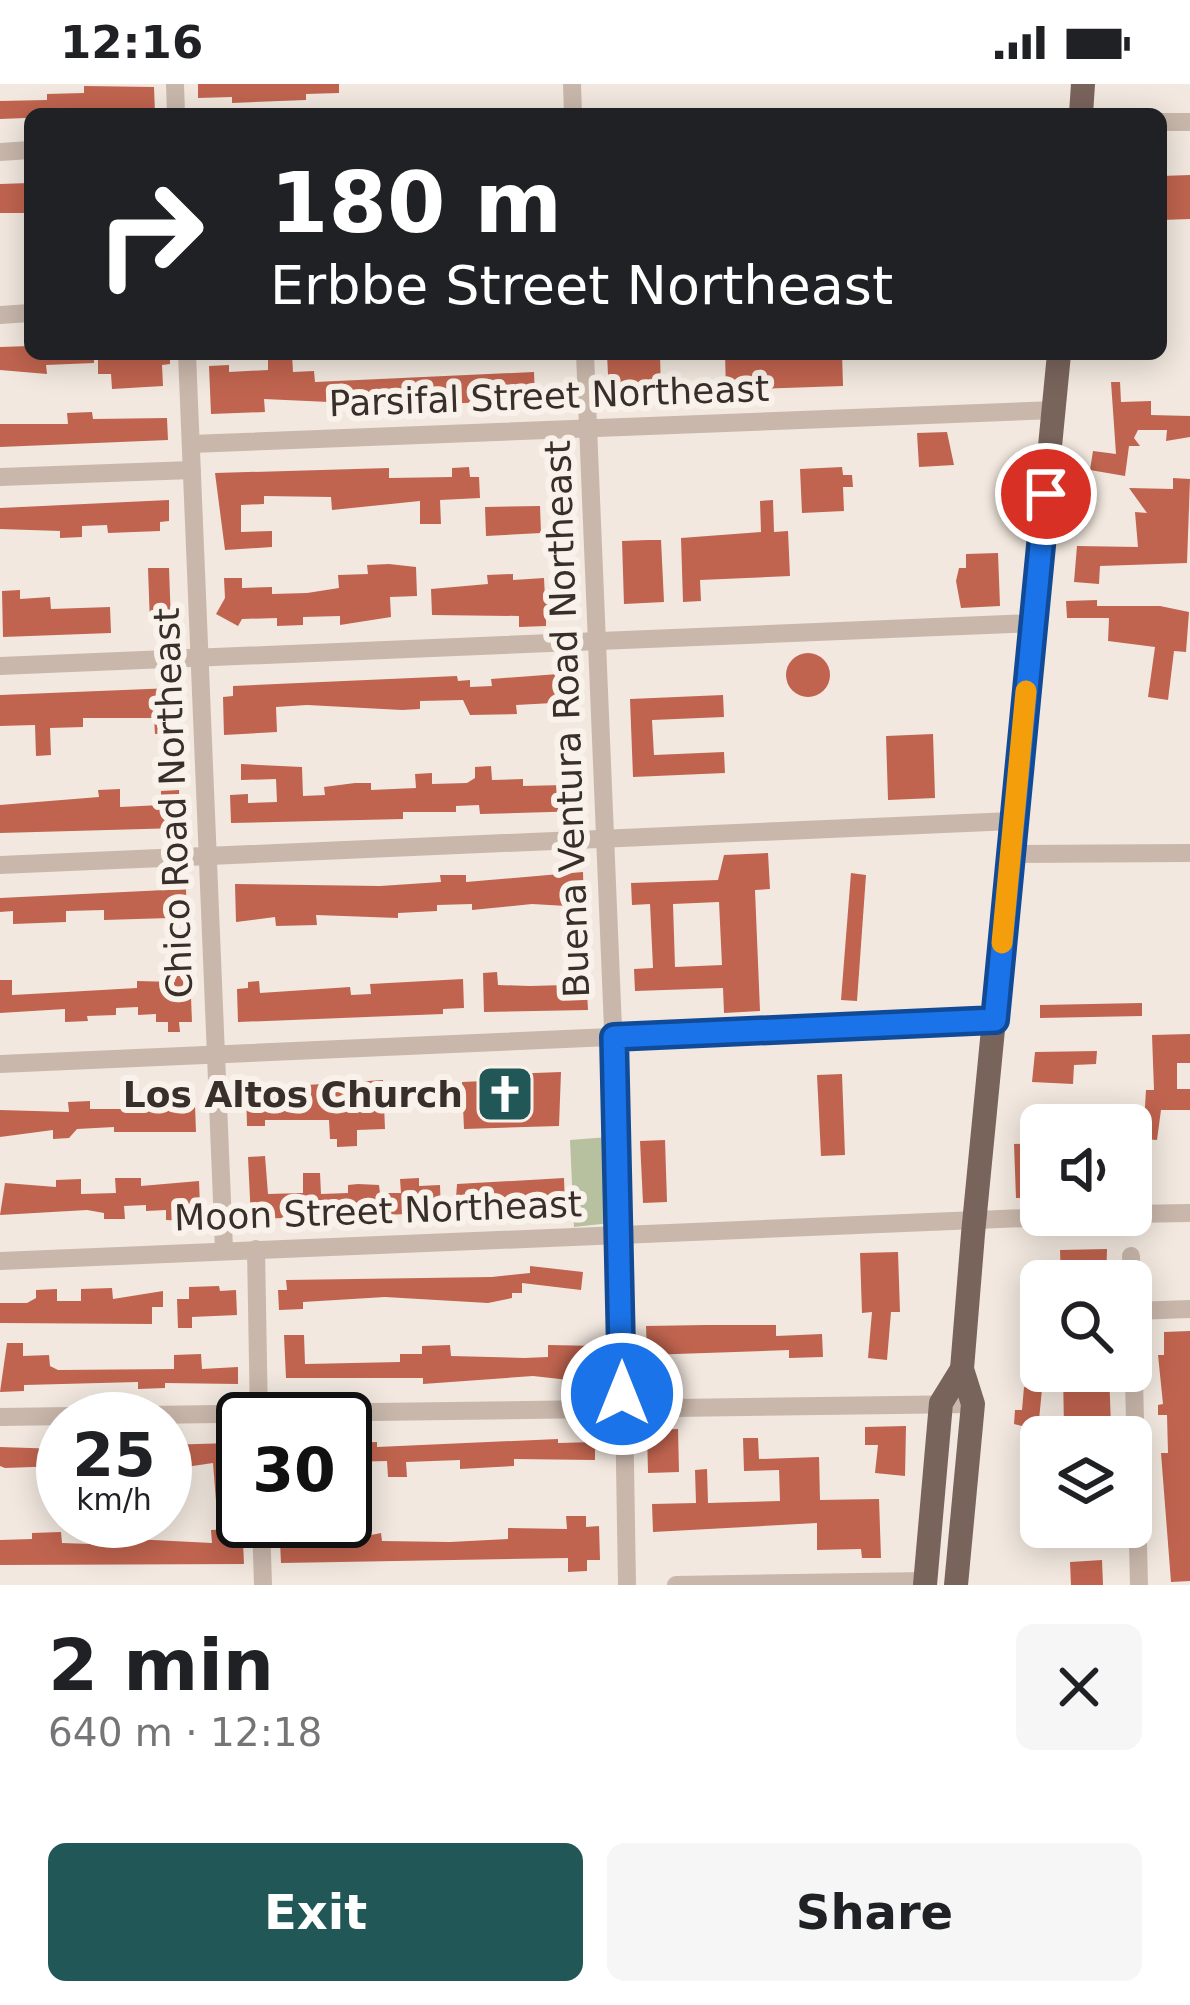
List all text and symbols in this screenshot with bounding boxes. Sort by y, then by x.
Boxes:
text: 12:16 [60,16,203,69]
text: 180 m [270,154,562,252]
icon: right [72,156,228,312]
text: Erbbe Street Northeast [270,254,893,317]
street label: Parsifal Street Northeast [328,368,770,424]
street label: Buena Ventura Road Northeast [537,440,597,998]
pin [995,443,1097,545]
icon: arrive [1013,461,1079,527]
street label: Chico Road Northeast [146,607,200,999]
church icon: Los Altos Church [474,1063,536,1125]
place label: Los Altos Church [123,1074,463,1115]
map controls [1020,1104,1152,1548]
button: sound [1020,1104,1152,1236]
street label: Moon Street Northeast [173,1183,583,1239]
button: search [1020,1260,1152,1392]
position arrow [559,1331,685,1457]
speed limit sign: 30 [216,1392,372,1548]
button: layers [1020,1416,1152,1548]
text: 25 [72,1420,156,1490]
text: km/h [76,1482,152,1517]
text: 2 min [48,1623,274,1707]
button: close [1016,1624,1142,1750]
text: 640 m · 12:18 [48,1710,322,1755]
button: Exit [48,1843,583,1981]
button: Share [607,1843,1142,1981]

